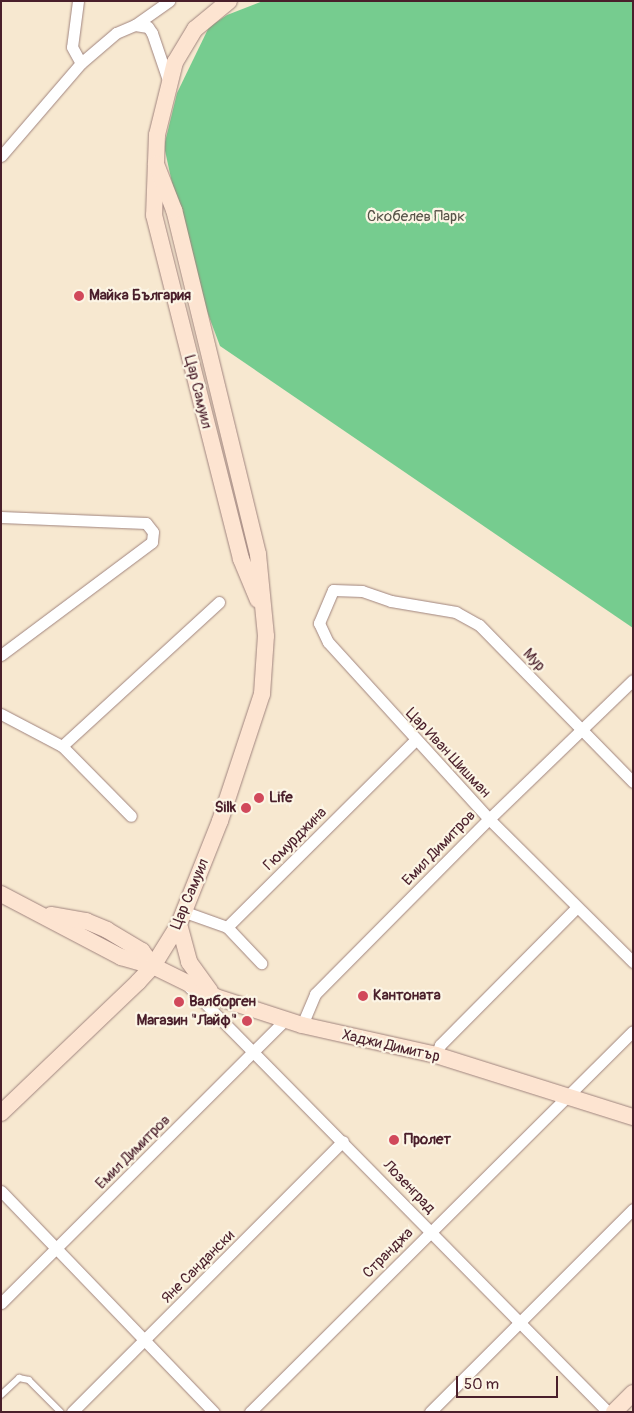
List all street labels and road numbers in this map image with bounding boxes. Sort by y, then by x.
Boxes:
street label: Цар Самуил [180,353,216,431]
street label: Мур [519,645,549,675]
street label: Цар Иван Шишман [402,704,494,802]
street label: Гюмурджина [260,804,330,874]
street label: Емил Димитров [399,807,479,889]
street label: Цар Самуил [167,856,213,932]
street label: Хаджи Димитър [340,1026,442,1066]
street label: Емил Димитров [92,1111,174,1193]
street label: Лозенград [379,1157,439,1217]
street label: Странджа [359,1224,417,1282]
street label: Яне Сандански [158,1227,238,1307]

